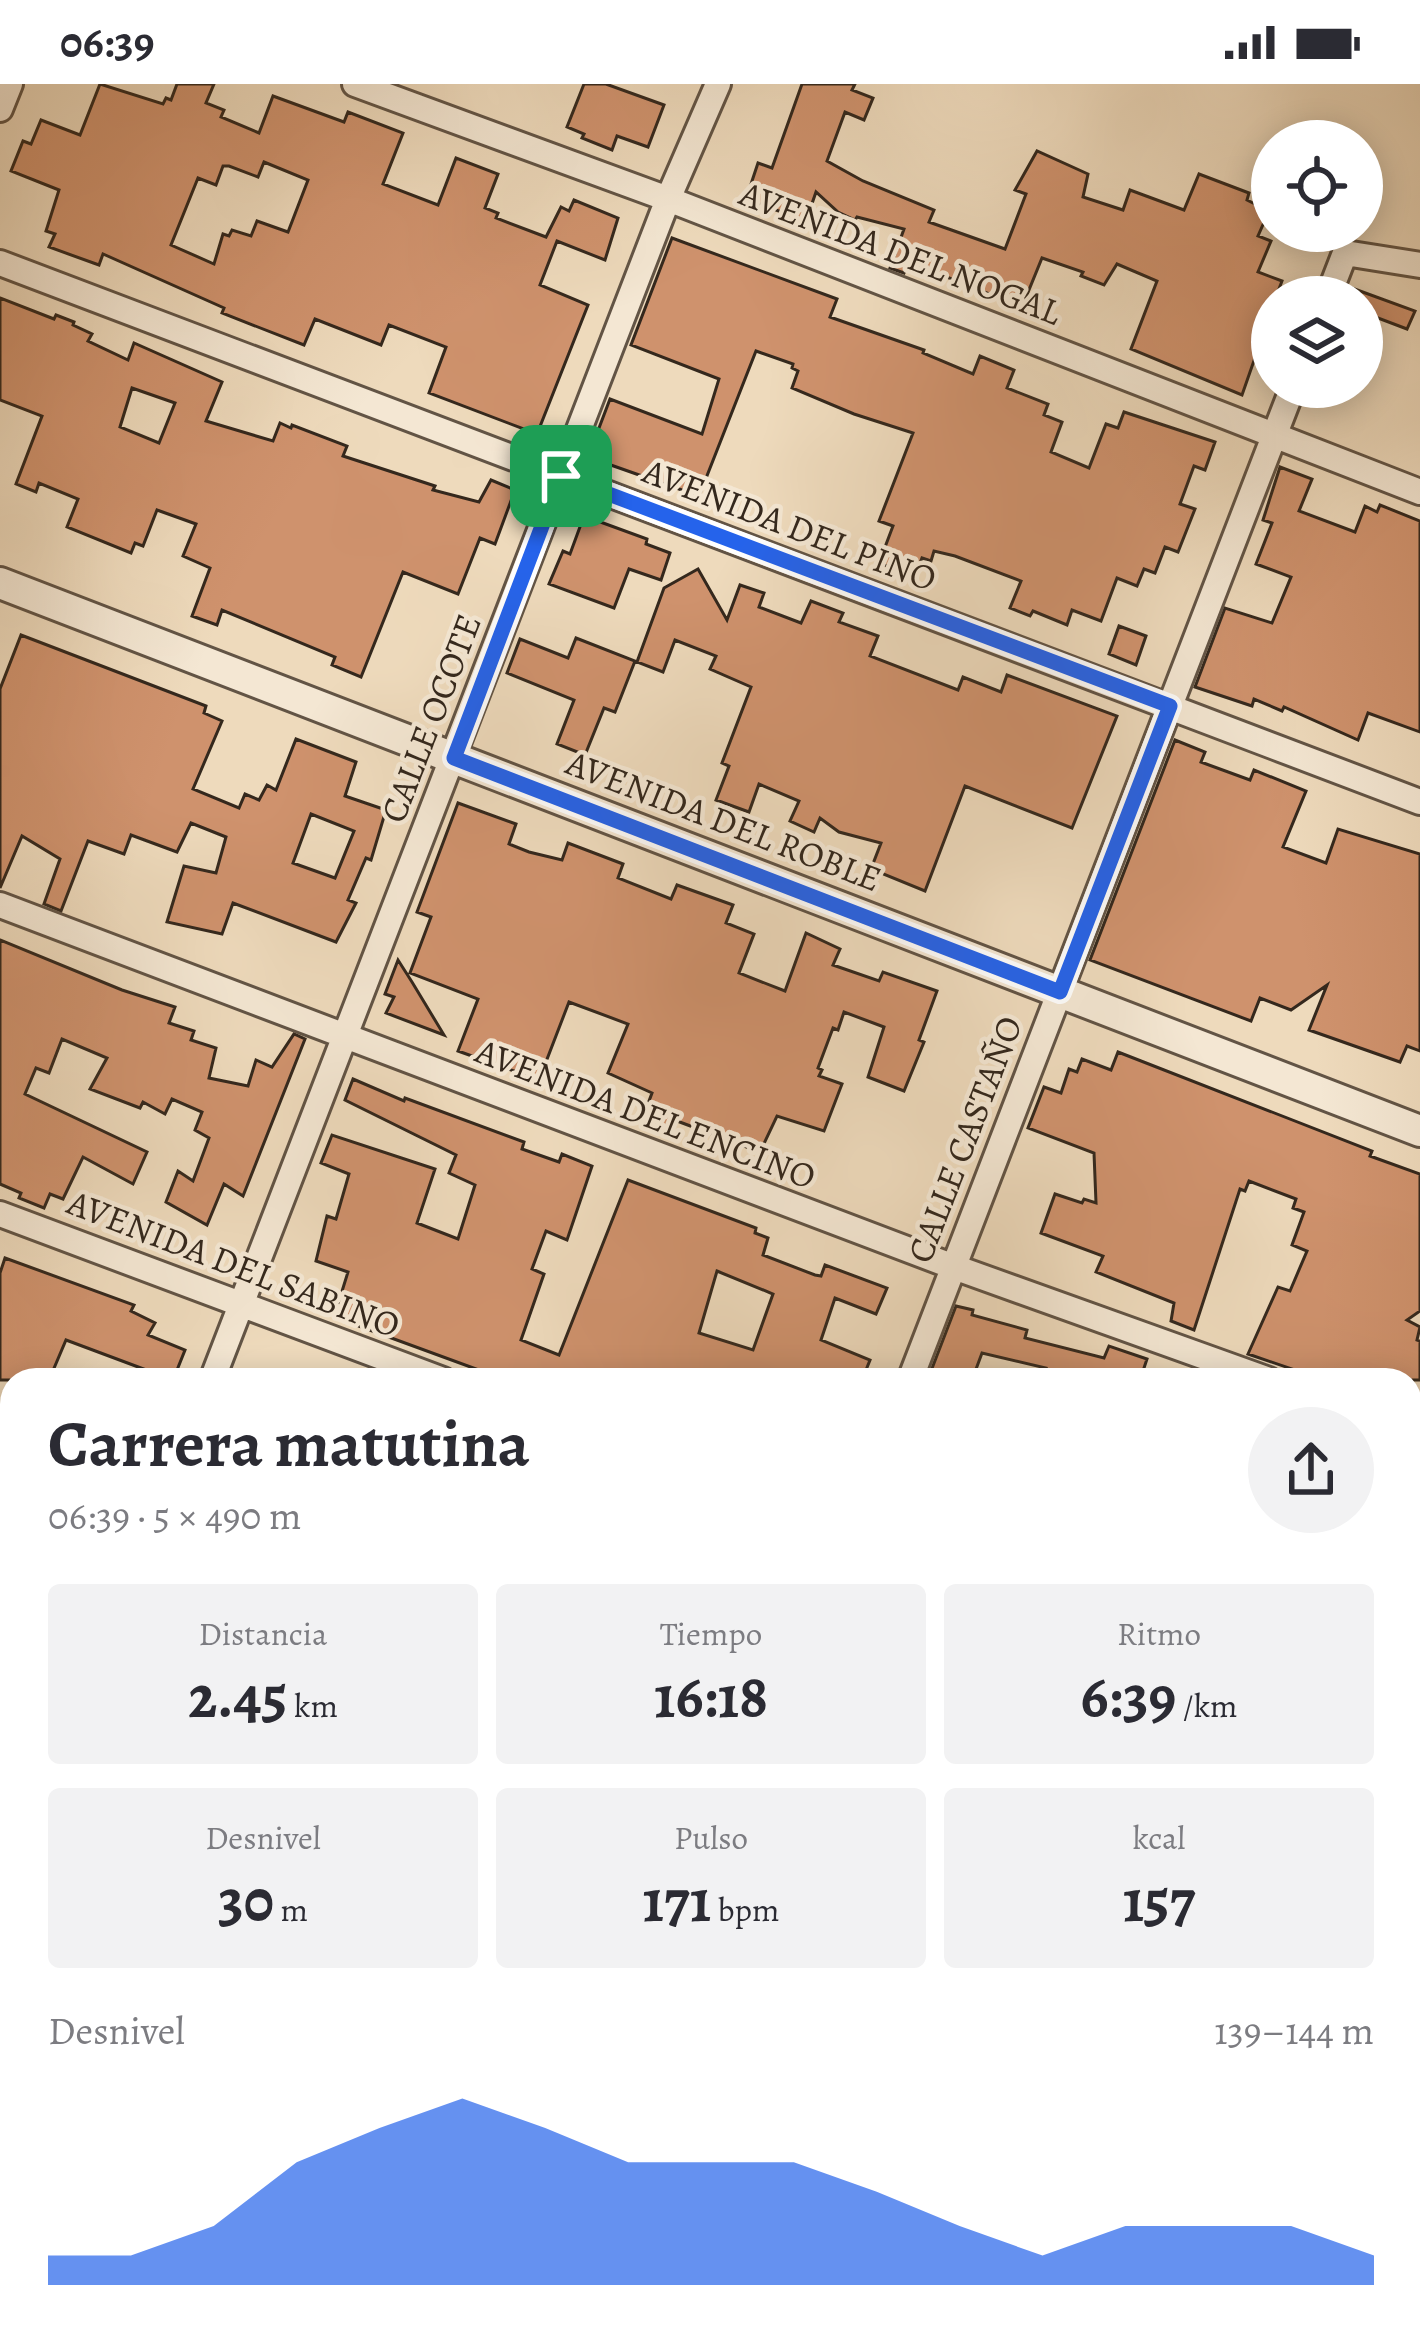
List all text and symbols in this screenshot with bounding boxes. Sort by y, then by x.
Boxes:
text: 06:39 [60,11,155,73]
map controls [1251,120,1383,408]
button: locate [1251,120,1383,252]
street label: AVENIDA DEL NOGAL [732,168,1069,337]
button: layers [1251,276,1383,408]
pin [510,425,612,527]
icon: arrive [528,443,594,509]
street label: AVENIDA DEL PINO [635,446,943,603]
street label: CALLE OCOTE [368,607,493,829]
street label: AVENIDA DEL ROBLE [558,737,888,903]
street label: CALLE CASTAÑO [895,1009,1034,1269]
street label: AVENIDA DEL ENCINO [468,1026,823,1201]
street label: AVENIDA DEL SABINO [60,1177,407,1349]
text: Carrera matutina [48,1399,530,1489]
button: share [1248,1407,1374,1533]
text: 06:39 · 5 × 490 m [48,1489,302,1542]
text: Distancia [199,1611,327,1656]
text: Tiempo [660,1611,762,1656]
text: Ritmo [1117,1611,1201,1656]
text: 2.45 [188,1656,287,1738]
text: 16:18 [654,1656,768,1738]
text: 6:39 [1080,1656,1176,1738]
text: km [287,1683,338,1728]
text: /km [1176,1683,1238,1728]
text: Desnivel [205,1815,321,1860]
text: Pulso [674,1815,748,1860]
text: kcal [1133,1815,1185,1860]
text: 30 [218,1860,274,1942]
text: 171 [643,1860,711,1942]
text: 157 [1123,1860,1195,1942]
text: m [274,1887,308,1932]
text: bpm [711,1887,779,1932]
text: Desnivel [48,2004,185,2057]
text: 139–144 m [1214,2004,1374,2057]

